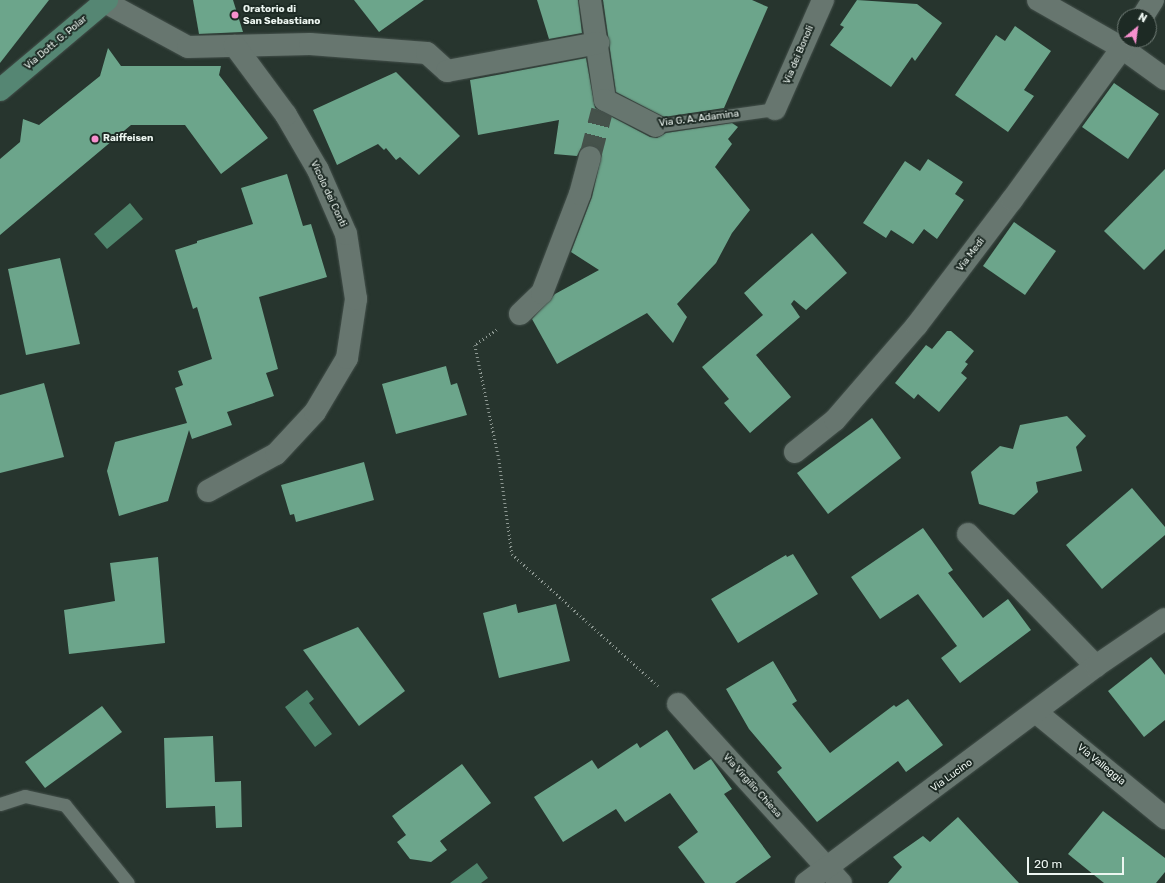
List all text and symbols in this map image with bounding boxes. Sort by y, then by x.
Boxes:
place label: Oratorio di San Sebastiano [243,3,320,26]
north arrow [1117,8,1157,48]
marker: Oratorio di San Sebastiano [230,10,240,20]
text: N [1136,10,1149,26]
street label: Via Dott. G. Polar [22,13,90,73]
street label: Via dei Bonoli [781,24,817,86]
street label: Via G. A. Adamina [658,108,740,130]
place label: Raiffeisen [103,133,153,145]
marker: Raiffeisen [90,134,100,144]
street label: Vicolo dei Conti [307,159,349,229]
street label: Via Medi [955,236,987,274]
street label: Via Valleggia [1074,742,1128,788]
street label: Via Virgilio Chiesa [720,751,784,821]
street label: Via Lucino [929,757,975,795]
scale bar [1029,849,1126,875]
text: 20 m [1034,857,1062,871]

